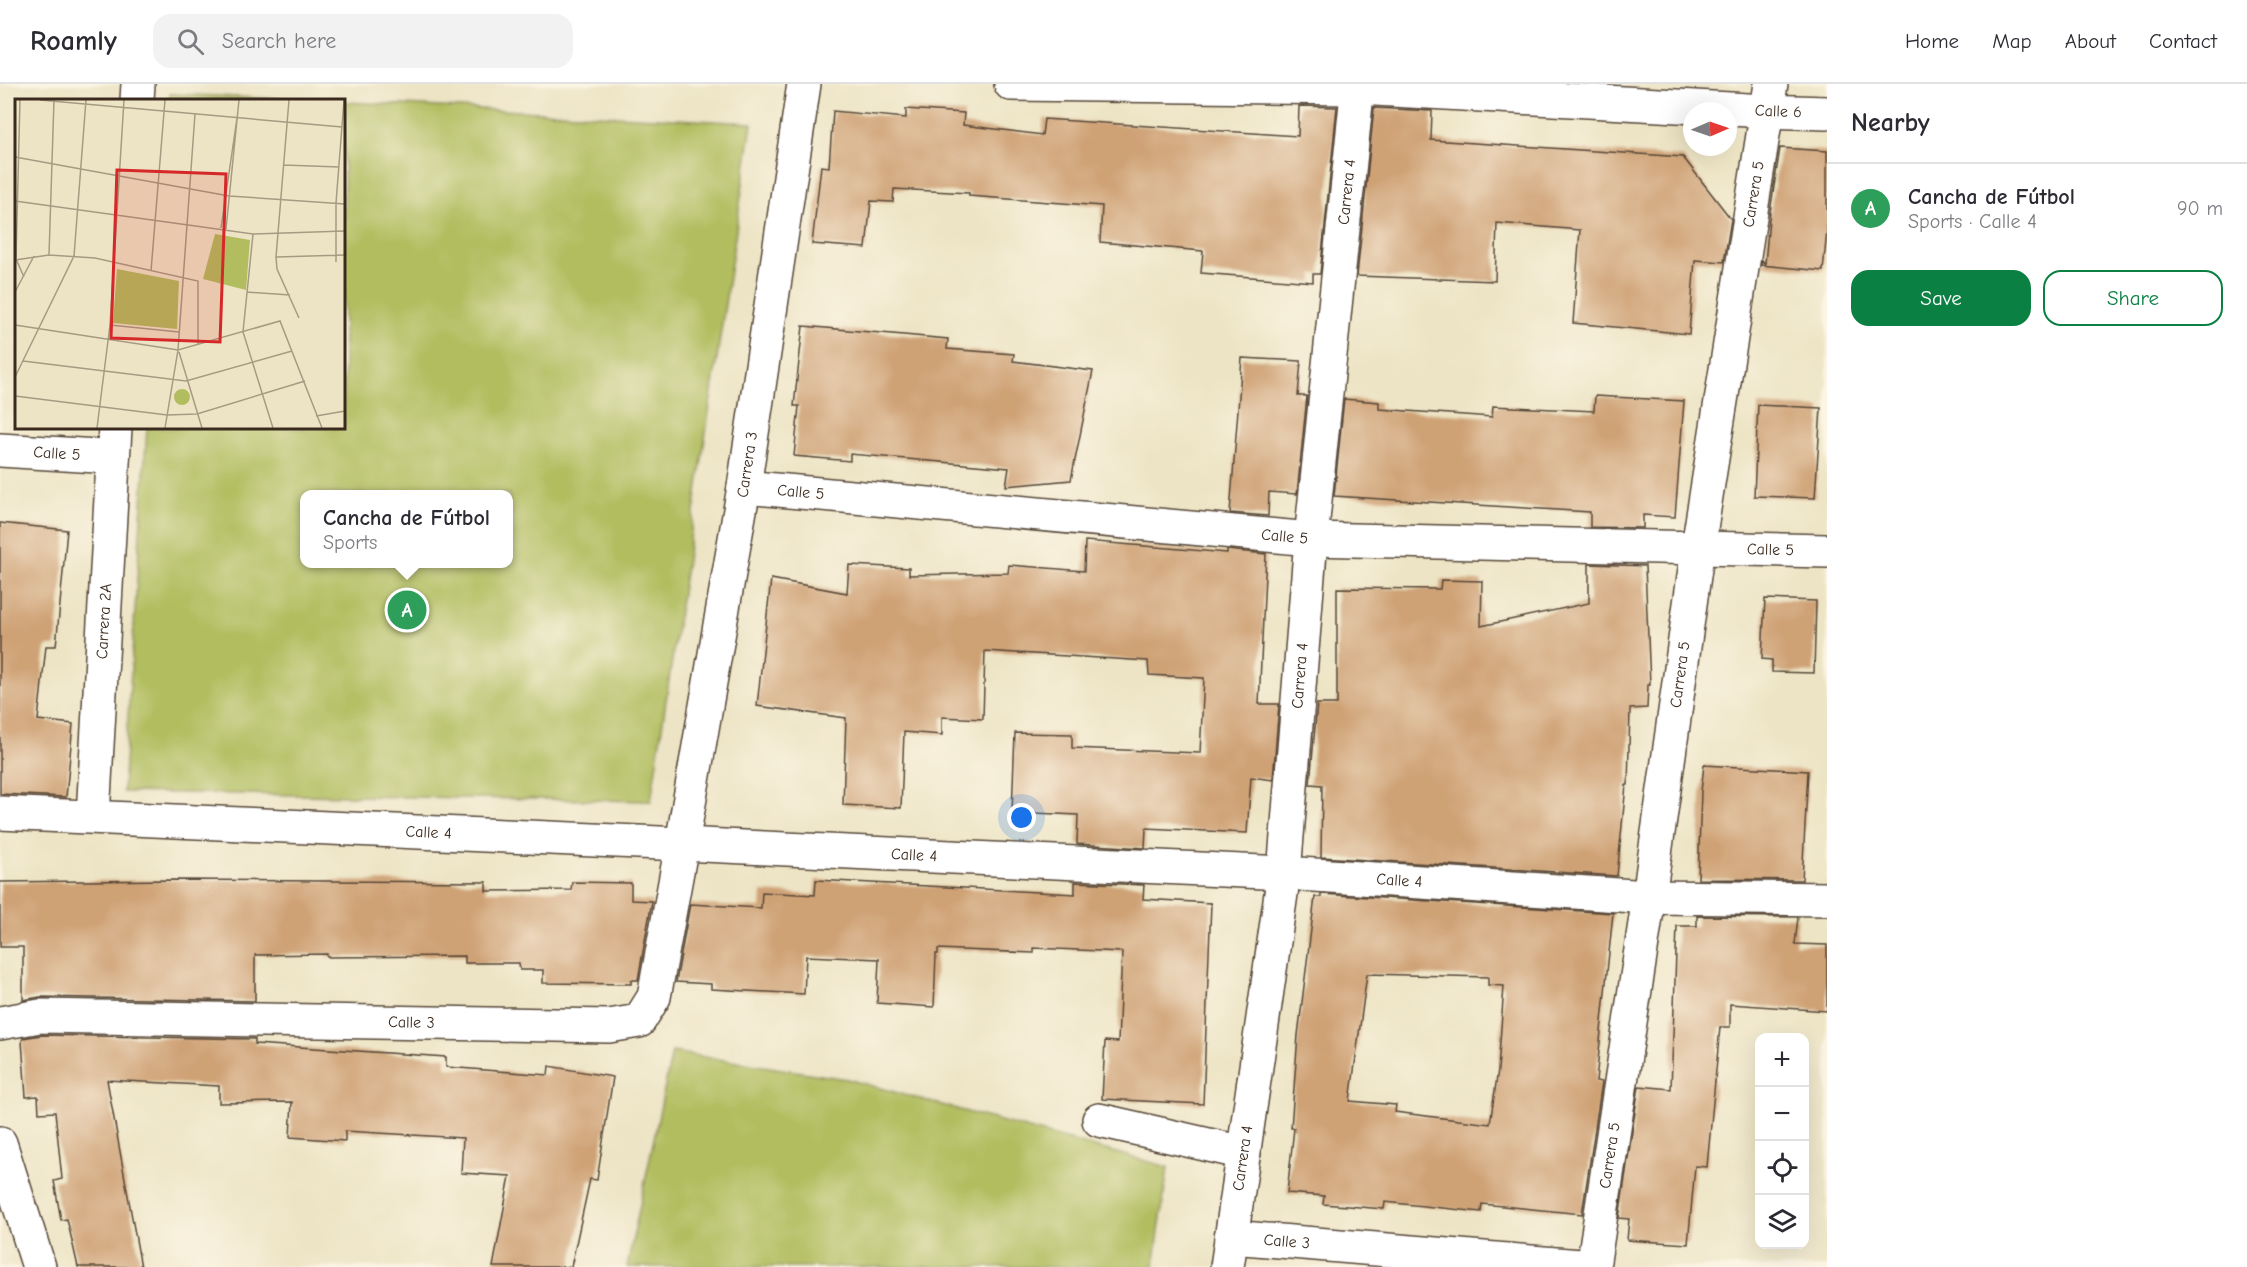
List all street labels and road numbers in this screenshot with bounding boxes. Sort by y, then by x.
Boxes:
street label: Calle 6 [1754,101,1802,121]
street label: Carrera 4 [1334,158,1359,226]
street label: Carrera 5 [1740,160,1768,229]
street label: Carrera 3 [733,430,761,499]
street label: Calle 5 [33,443,81,464]
street label: Calle 5 [776,481,825,503]
street label: Calle 5 [1260,525,1309,548]
street label: Calle 5 [1747,540,1794,559]
street label: Carrera 2A [93,583,115,660]
street label: Carrera 5 [1667,640,1694,709]
street label: Carrera 4 [1288,642,1312,709]
street label: Calle 4 [405,822,452,843]
street label: Calle 4 [890,845,938,865]
street label: Calle 4 [1376,870,1423,891]
street label: Calle 3 [388,1013,435,1032]
street label: Carrera 5 [1596,1121,1624,1190]
street label: Carrera 4 [1229,1124,1256,1192]
street label: Calle 3 [1263,1231,1311,1253]

